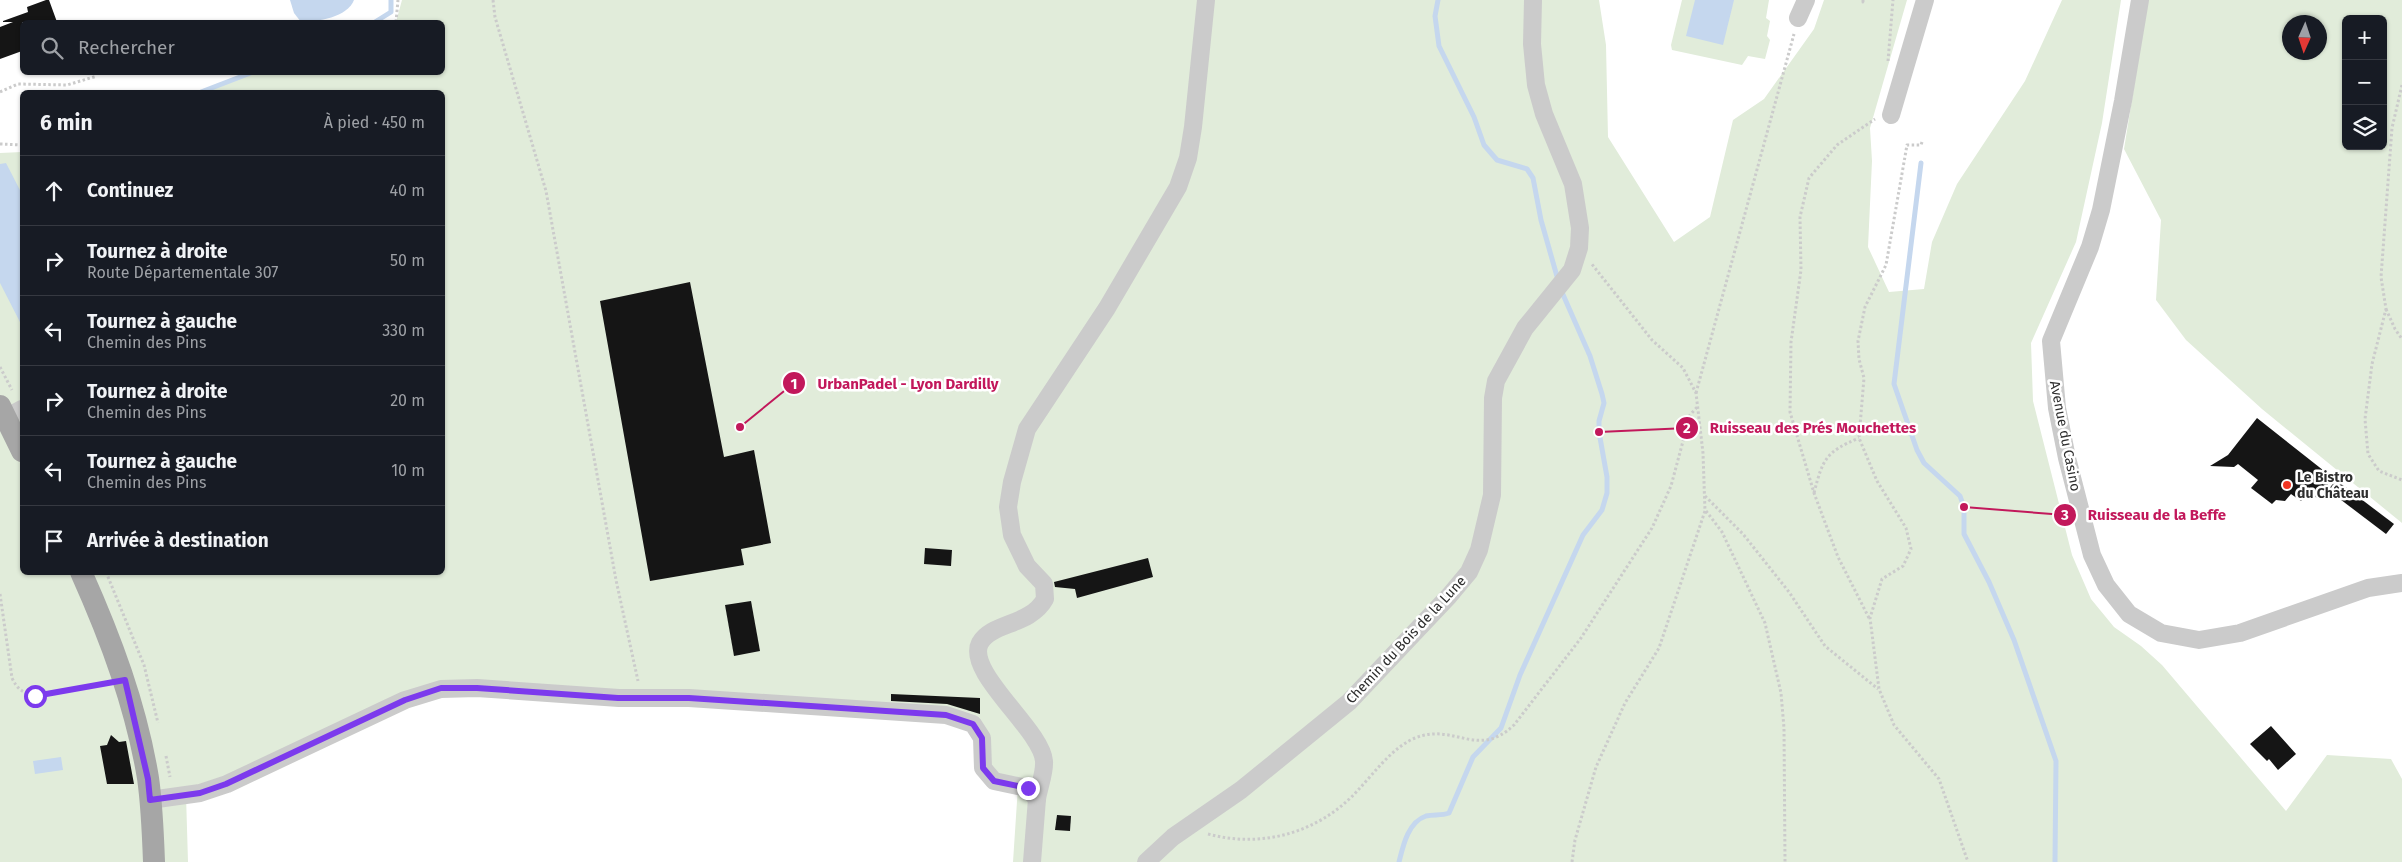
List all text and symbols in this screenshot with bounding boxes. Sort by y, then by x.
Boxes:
north arrow [2282,15,2327,60]
map controls [2342,15,2387,150]
button: + [2342,15,2387,60]
search box [20,20,445,75]
icon: search [38,34,66,62]
text: Rechercher [78,36,175,59]
button: − [2342,60,2387,105]
button: layers [2342,105,2387,150]
text: 6 min [40,110,93,136]
text: À pied · 450 m [324,113,425,132]
icon: ahead [40,177,68,205]
text: Continuez [87,179,173,202]
text: 40 m [390,181,425,200]
text: Tournez à droite [87,240,228,263]
icon: right [40,247,68,275]
text: 50 m [390,251,425,270]
text: Route Départementale 307 [87,263,278,282]
text: Tournez à gauche [87,310,237,333]
icon: left [40,317,68,345]
text: 330 m [382,321,425,340]
text: Chemin des Pins [87,333,206,352]
callout: UrbanPadel - Lyon Dardilly [782,368,1008,398]
text: 1 [791,375,797,393]
text: UrbanPadel - Lyon Dardilly [817,375,999,393]
street label: Avenue du Casino [2046,379,2084,493]
text: Tournez à droite [87,380,228,403]
icon: right [40,387,68,415]
text: 20 m [390,391,425,410]
text: Chemin des Pins [87,403,206,422]
callout: Ruisseau des Prés Mouchettes [1675,413,1926,443]
text: 2 [1683,419,1691,437]
text: Ruisseau des Prés Mouchettes [1710,419,1916,437]
text: Tournez à gauche [87,450,237,473]
icon: left [40,457,68,485]
text: 10 m [391,461,425,480]
place label: Le Bistro du Château [2297,469,2369,502]
text: Chemin des Pins [87,473,206,492]
marker: Le Bistro du Château [2281,479,2293,491]
callout: Ruisseau de la Beffe [2053,500,2236,530]
text: 3 [2060,506,2069,524]
text: Ruisseau de la Beffe [2088,506,2226,524]
icon: arrive [40,527,68,555]
text: Arrivée à destination [87,529,269,552]
street label: Chemin du Bois de la Lune [1342,573,1470,707]
route start [24,685,47,708]
route end [1017,777,1040,800]

